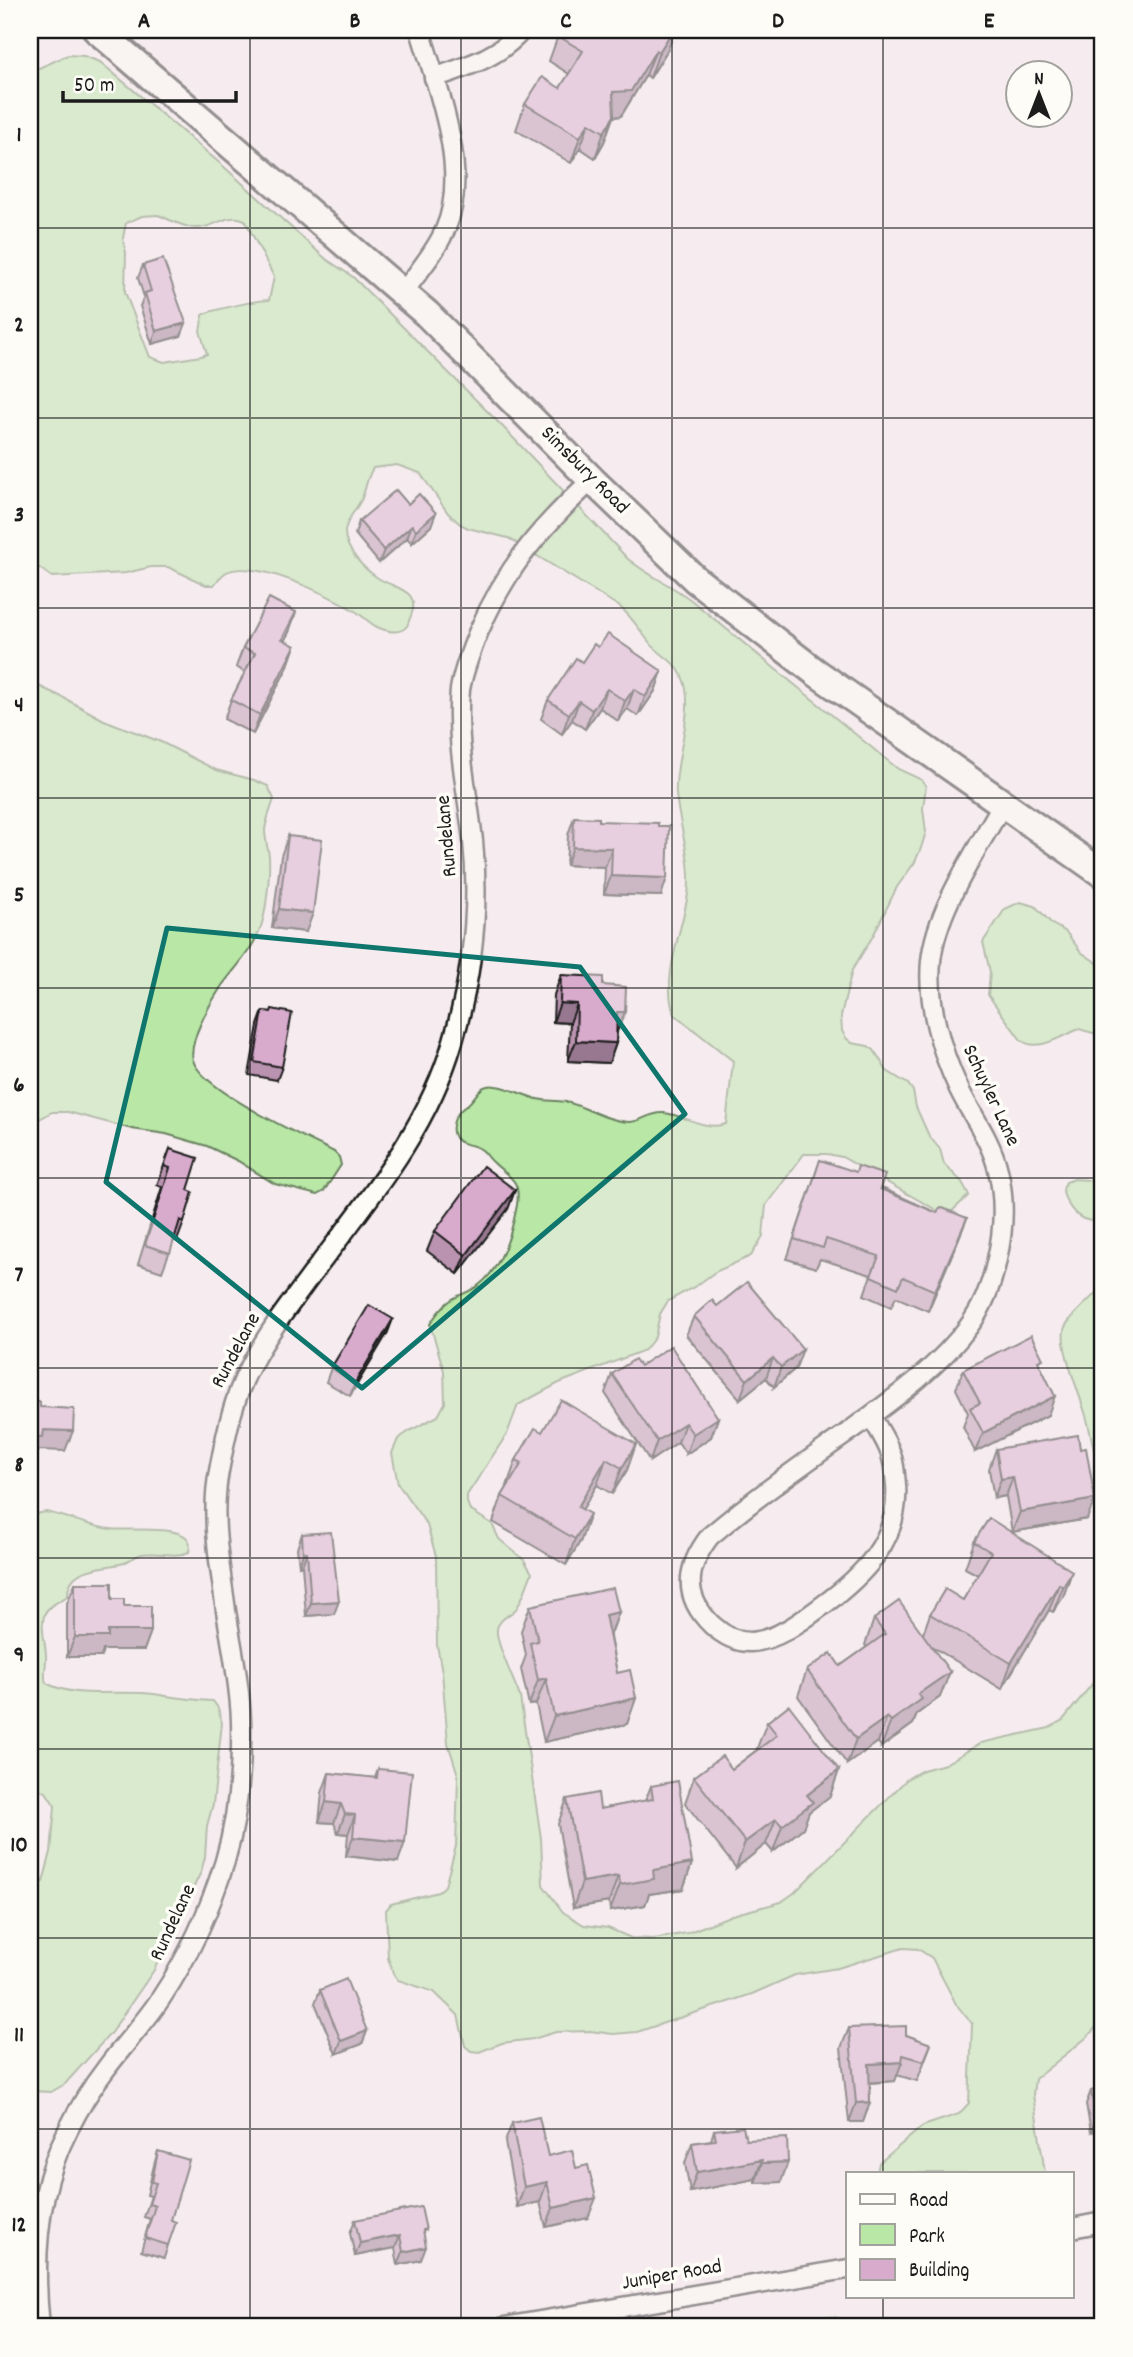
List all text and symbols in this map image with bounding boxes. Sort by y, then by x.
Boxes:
text: A [138,6,150,39]
text: B [350,6,361,39]
text: C [560,6,572,39]
text: D [772,6,784,39]
text: E [984,6,995,39]
scale bar [63,60,236,104]
north arrow [1004,60,1074,130]
text: N [1034,67,1044,94]
text: 50 m [74,72,114,102]
text: 1 [16,120,22,153]
text: 2 [14,310,24,343]
street label: Simsbury Road [533,420,635,522]
text: 3 [14,500,24,533]
text: 4 [14,690,24,723]
street label: Rundelane [429,794,467,878]
text: 5 [14,880,24,913]
street label: Schuyler Lane [953,1040,1027,1152]
text: 6 [13,1070,25,1103]
text: 7 [15,1260,24,1293]
street label: Rundelane [205,1308,269,1394]
text: 8 [14,1450,24,1483]
text: 9 [14,1640,24,1673]
text: 10 [10,1830,28,1863]
street label: Rundelane [143,1880,205,1966]
text: 11 [14,2020,24,2053]
legend [846,2172,1074,2298]
text: Road [909,2187,948,2217]
text: 12 [11,2210,27,2243]
text: Park [909,2223,945,2253]
street label: Juniper Road [620,2252,724,2300]
text: Building [909,2257,969,2287]

